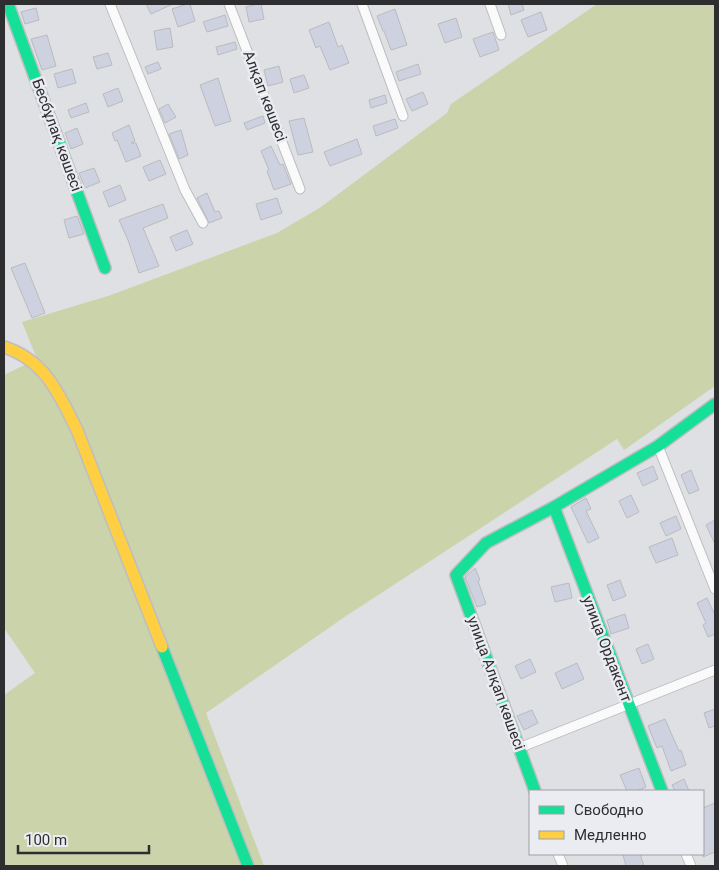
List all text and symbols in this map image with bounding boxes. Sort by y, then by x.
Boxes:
street label: Алқап көшесі [239,48,291,144]
street label: Бесбұлақ көшесі [28,76,86,194]
street label: улица Ордакент [578,593,636,705]
street label: улица Алқап көшесі [463,614,529,752]
legend [529,790,704,855]
text: Свободно [574,801,643,819]
scale bar [18,822,149,854]
text: Медленно [574,826,647,844]
text: 100 m [25,831,67,849]

